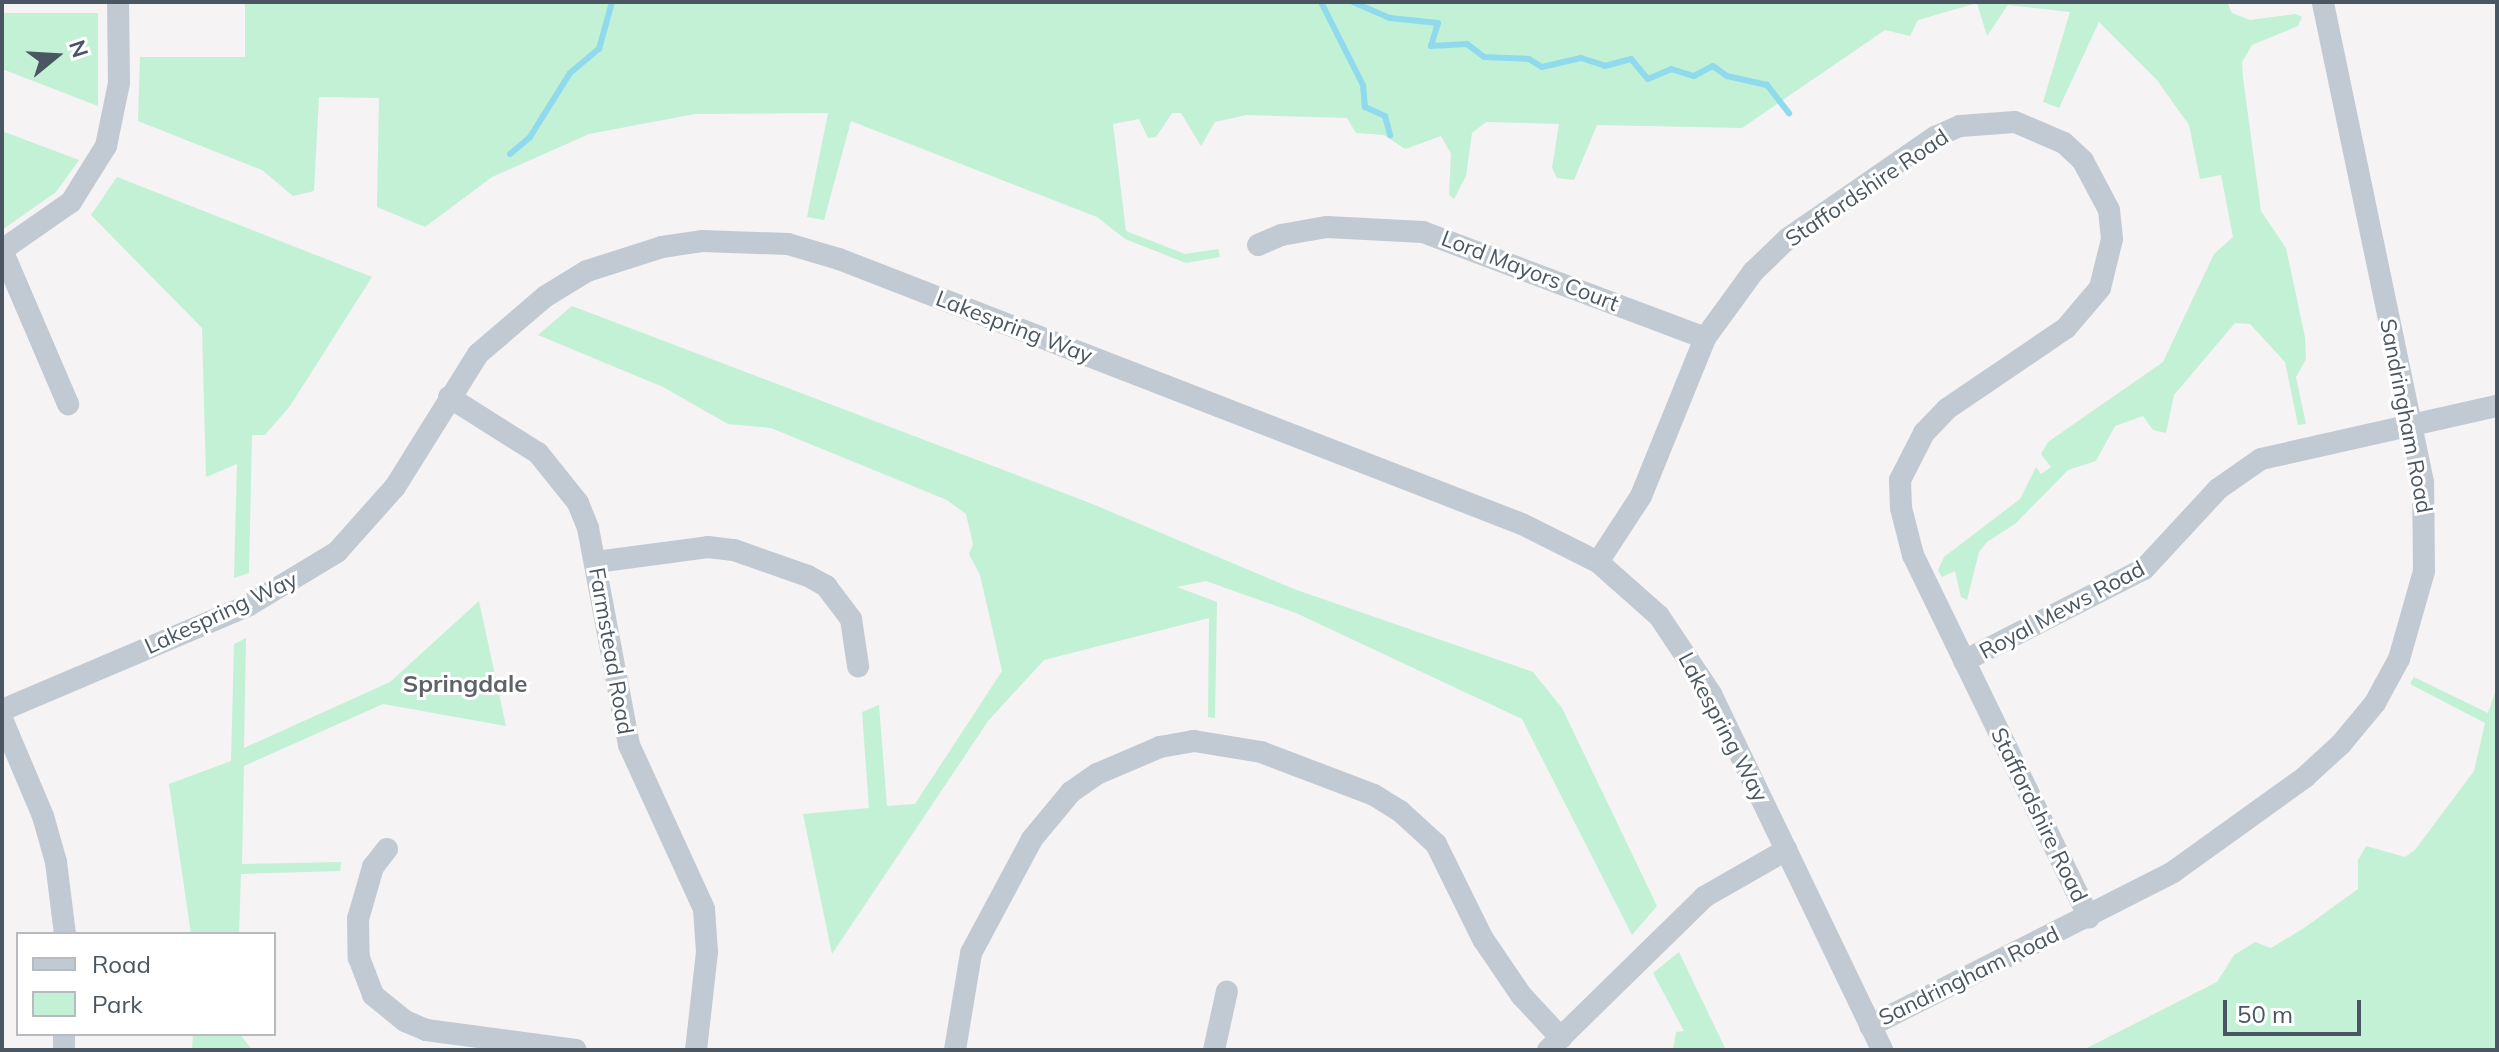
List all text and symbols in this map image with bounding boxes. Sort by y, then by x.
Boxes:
north arrow [16,16,96,96]
text: N [63,36,95,61]
street label: Staffordshire Road [1780,124,1954,252]
street label: Lord Mayors Court [1438,225,1622,317]
street label: Lakespring Way [932,285,1096,369]
street label: Sandringham Road [2374,317,2438,515]
street label: Royal Mews Road [1975,555,2149,665]
street label: Lakespring Way [140,566,302,660]
street label: Farmstead Road [583,566,639,736]
street label: Lakespring Way [1673,648,1773,806]
district label: Springdale [403,670,527,698]
street label: Staffordshire Road [1985,723,2093,907]
street label: Sandringham Road [1874,921,2064,1031]
legend [16,932,276,1036]
text: Road [92,949,151,979]
scale bar [2227,984,2365,1034]
text: Park [92,989,143,1019]
text: 50 m [2237,999,2293,1029]

